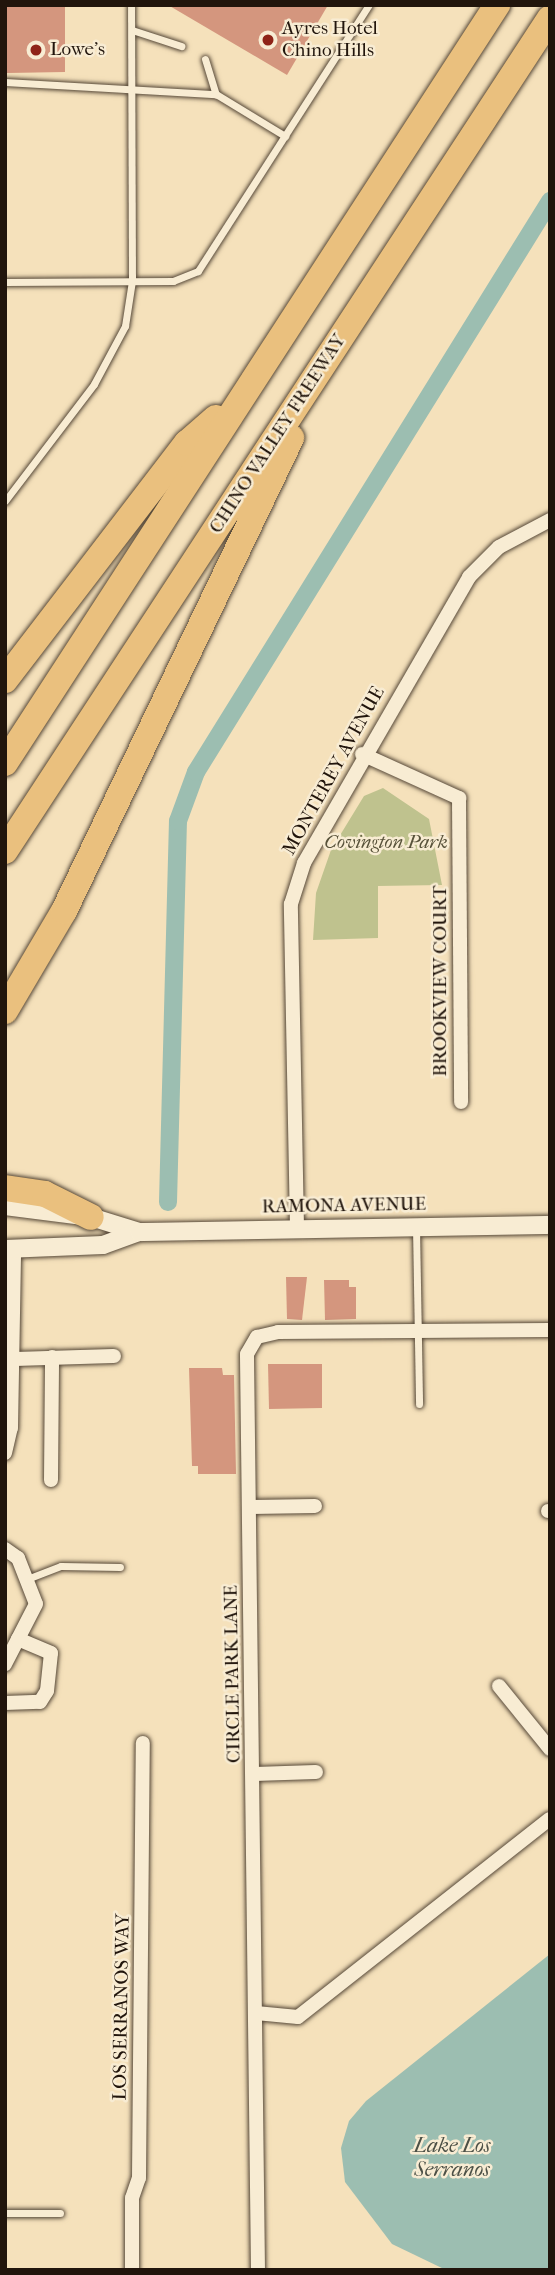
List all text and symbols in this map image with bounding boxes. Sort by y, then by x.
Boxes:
place label: Ayres Hotel Chino Hills [282,18,378,62]
marker: Ayres Hotel Chino Hills [260,32,276,48]
place label: Lowe's [50,39,105,61]
marker: Lowe's [28,42,44,58]
street label: CHINO VALLEY FREEWAY [205,330,351,538]
street label: MONTEREY AVENUE [278,683,390,859]
park label: Covington Park [324,832,448,854]
street label: BROOKVIEW COURT [430,885,452,1077]
street label: RAMONA AVENUE [262,1193,426,1219]
street label: CIRCLE PARK LANE [220,1585,246,1763]
street label: LOS SERRANOS WAY [109,1913,135,2101]
water label: Lake Los Serranos [414,2132,490,2182]

